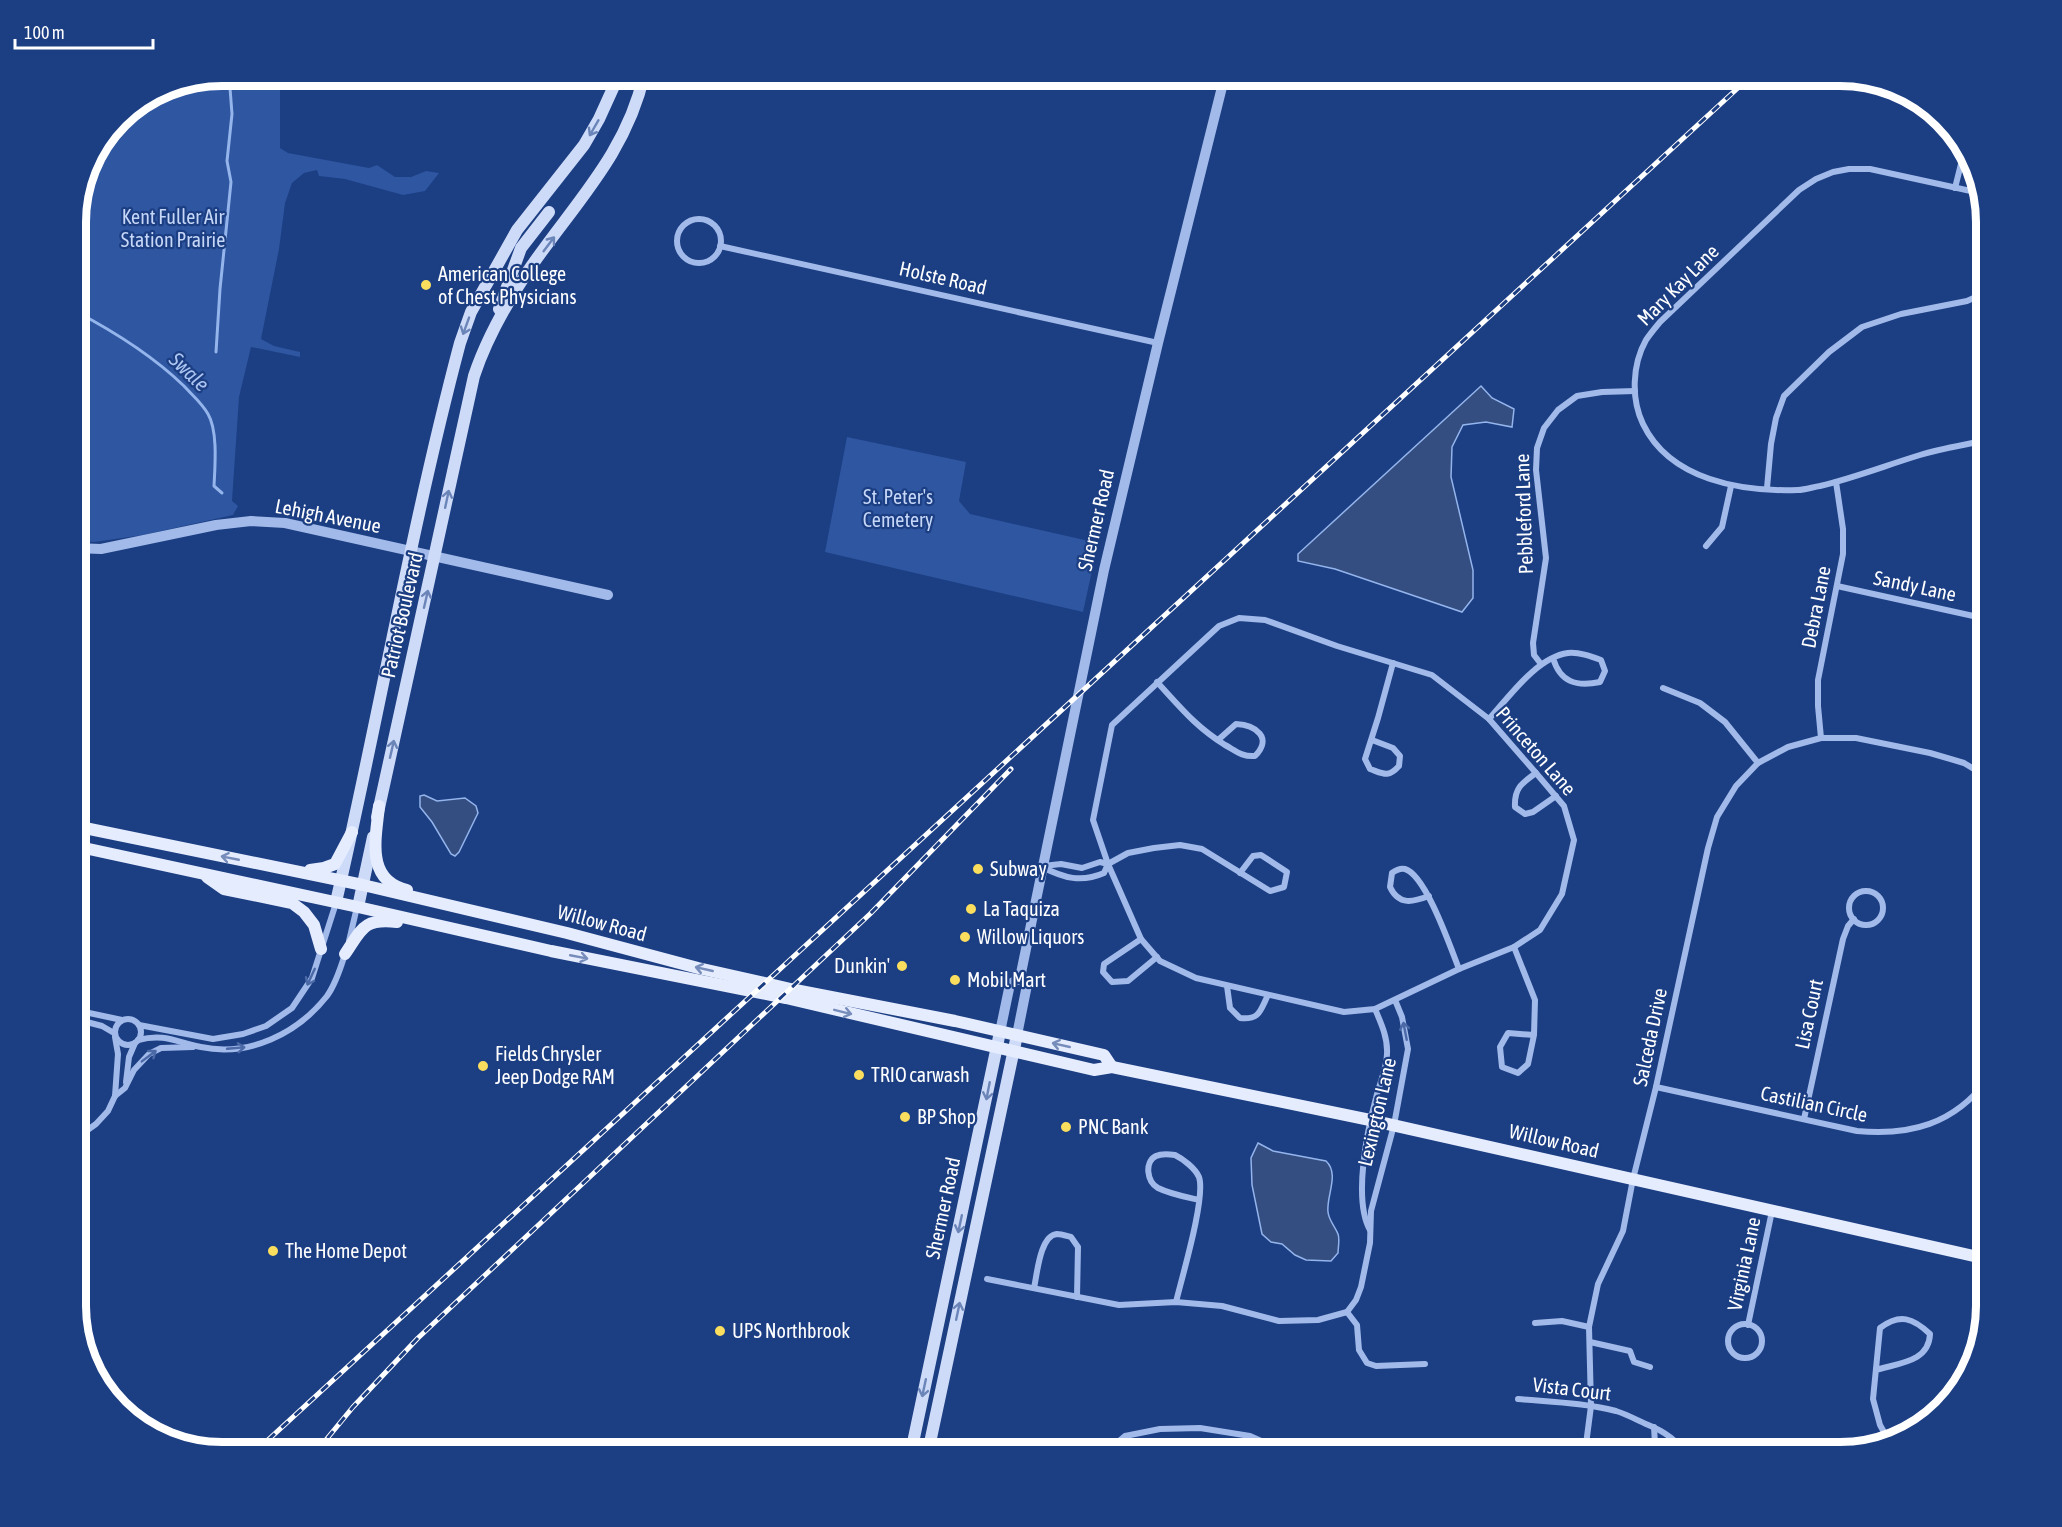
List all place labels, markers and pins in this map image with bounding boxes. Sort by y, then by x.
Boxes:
place label: American College of Chest Physicians [438,262,576,308]
marker: American College of Chest Physicians [419,278,433,292]
place label: Subway [990,857,1047,880]
marker: Subway [971,862,985,876]
place label: La Taquiza [983,897,1060,920]
marker: La Taquiza [964,902,978,916]
place label: Willow Liquors [977,925,1084,948]
marker: Willow Liquors [958,930,972,944]
place label: Dunkin' [834,954,890,977]
marker: Dunkin' [895,959,909,973]
place label: Mobil Mart [967,968,1046,991]
marker: Mobil Mart [948,973,962,987]
place label: Fields Chrysler Jeep Dodge RAM [495,1042,615,1088]
marker: Fields Chrysler Jeep Dodge RAM [476,1059,490,1073]
place label: TRIO carwash [871,1063,970,1086]
marker: TRIO carwash [852,1068,866,1082]
place label: BP Shop [917,1105,976,1128]
marker: BP Shop [898,1110,912,1124]
place label: PNC Bank [1078,1115,1149,1138]
marker: PNC Bank [1059,1120,1073,1134]
place label: The Home Depot [285,1239,407,1262]
marker: The Home Depot [266,1244,280,1258]
place label: UPS Northbrook [732,1319,850,1342]
marker: UPS Northbrook [713,1324,727,1338]

